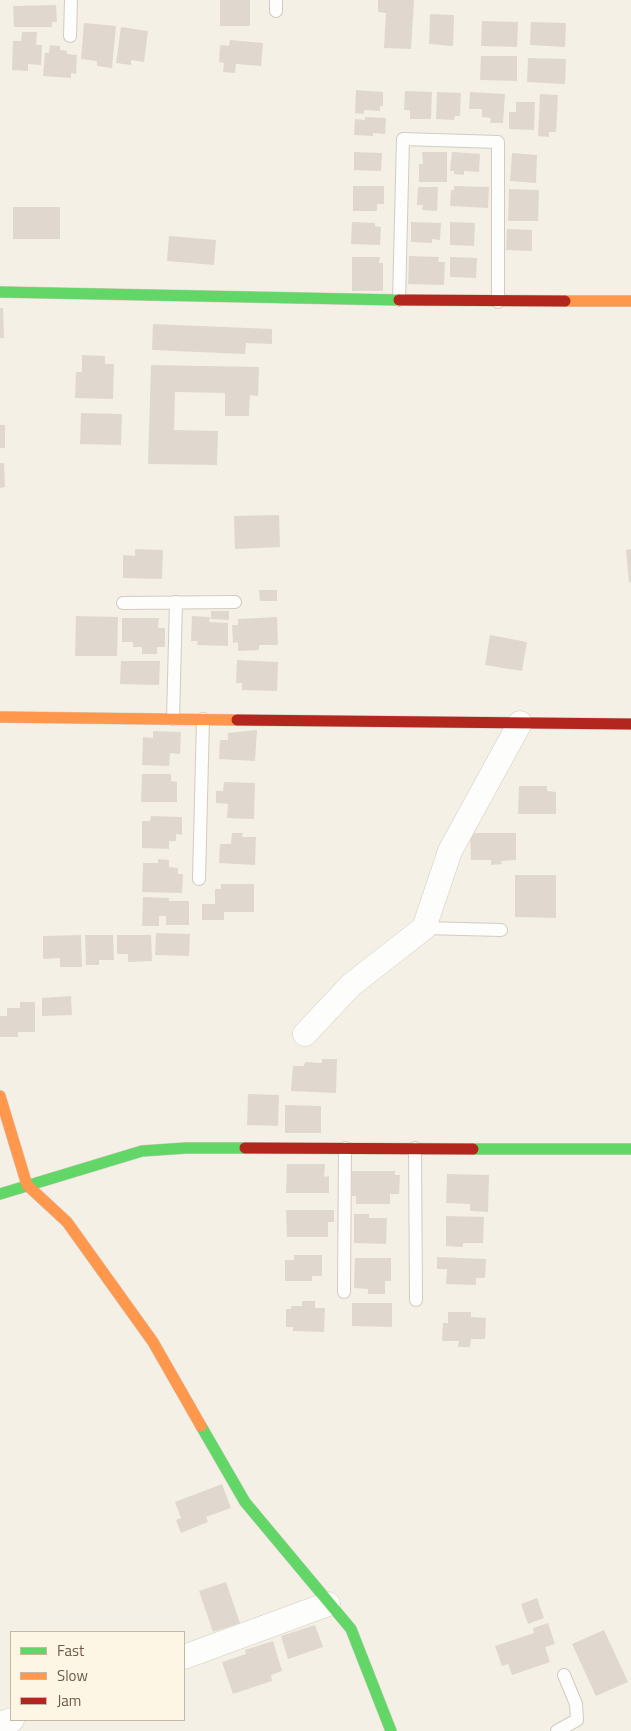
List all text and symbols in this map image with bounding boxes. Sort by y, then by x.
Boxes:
legend [10,1631,185,1721]
text: Fast [57,1639,84,1662]
text: Slow [57,1664,88,1687]
text: Jam [57,1689,81,1712]

